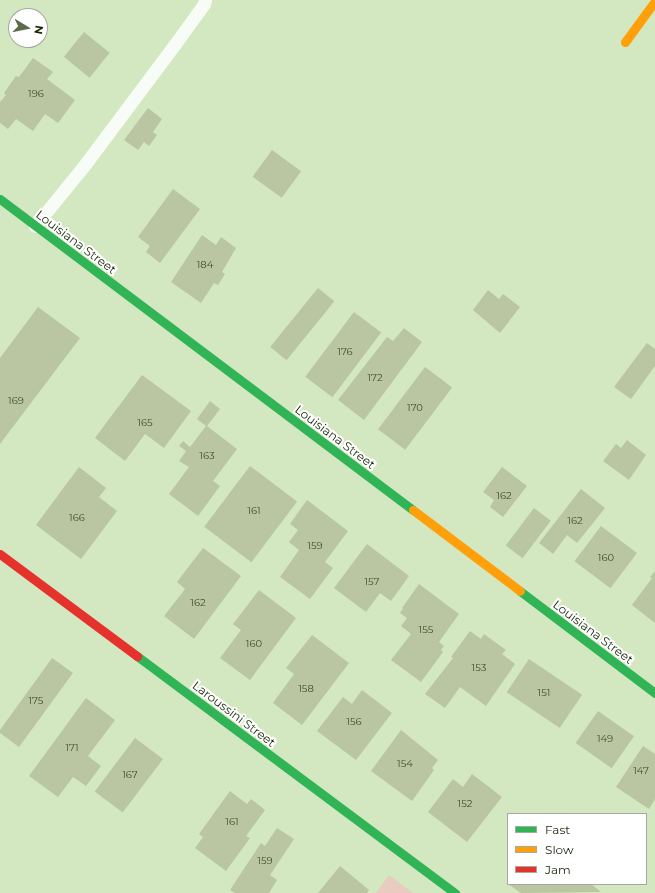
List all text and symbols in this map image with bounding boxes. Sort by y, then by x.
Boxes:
north arrow [8,8,48,48]
text: N [31,24,46,35]
house number: 196 [28,88,44,100]
street label: Louisiana Street [33,207,119,277]
house number: 184 [197,259,213,271]
house number: 176 [337,346,353,358]
house number: 172 [367,372,383,384]
house number: 169 [8,395,24,407]
street label: Louisiana Street [292,402,378,472]
house number: 170 [407,402,423,414]
house number: 165 [137,417,153,429]
house number: 163 [199,450,215,462]
house number: 162 [496,490,512,502]
house number: 161 [247,505,261,517]
house number: 166 [69,512,85,524]
house number: 162 [567,515,583,527]
house number: 159 [307,540,323,552]
house number: 160 [598,552,614,564]
house number: 157 [364,576,380,588]
house number: 162 [190,597,206,609]
street label: Louisiana Street [550,597,636,667]
house number: 155 [419,624,433,636]
house number: 160 [246,638,262,650]
house number: 153 [472,662,486,674]
street label: Laroussini Street [190,678,278,750]
house number: 158 [298,683,314,695]
house number: 151 [538,687,550,699]
house number: 175 [29,695,43,707]
house number: 156 [346,716,362,728]
house number: 149 [597,733,613,745]
house number: 171 [65,742,79,754]
house number: 154 [397,758,413,770]
house number: 147 [633,765,649,777]
house number: 167 [122,769,138,781]
house number: 152 [458,798,472,810]
legend [507,813,647,885]
house number: 161 [225,816,239,828]
text: Fast [545,822,570,837]
text: Slow [545,842,574,857]
house number: 159 [257,855,273,867]
text: Jam [545,862,571,877]

